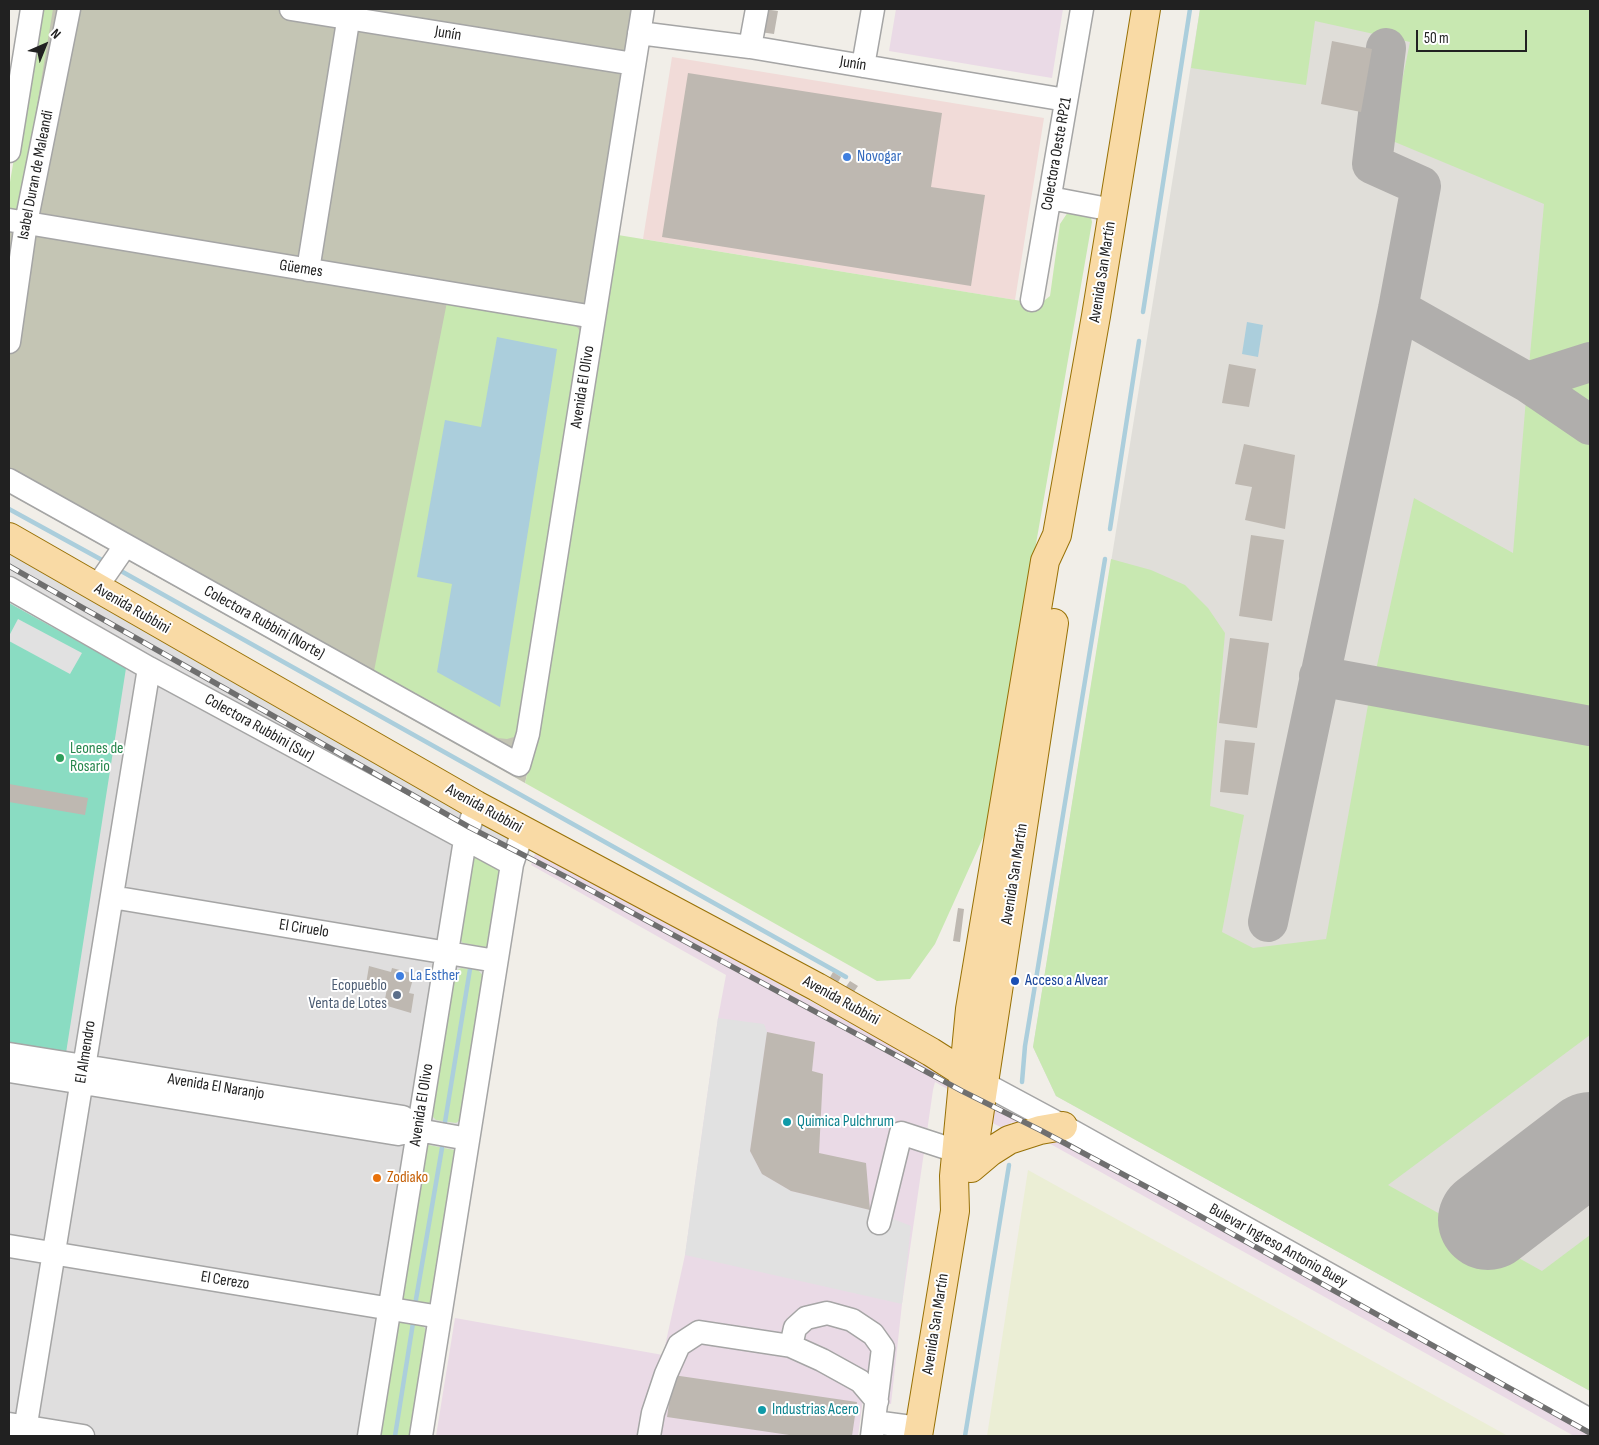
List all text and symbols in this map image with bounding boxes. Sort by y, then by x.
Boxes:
north arrow [20,20,70,70]
scale bar [1419,20,1530,52]
street label: Junín [433,22,463,46]
text: N [47,25,64,43]
text: 50 m [1424,29,1449,48]
street label: Junín [838,52,868,76]
street label: Colectora Oeste RP21 [1038,96,1076,212]
street label: Isabel Duran de Maleandi [14,109,58,241]
place label: Novogar [857,147,901,167]
marker: Novogar [841,151,853,163]
street label: Avenida San Martín [1086,220,1120,324]
street label: Güemes [278,256,324,282]
street label: Avenida El Olivo [567,344,599,430]
street label: Avenida Rubbini [91,580,173,638]
street label: Colectora Rubbini (Norte) [200,582,328,664]
street label: Colectora Rubbini (Sur) [201,690,317,766]
place label: Leones de Rosario [70,739,123,777]
marker: Leones de Rosario [54,752,66,764]
street label: Avenida Rubbini [442,780,526,838]
street label: Avenida San Martín [998,822,1032,926]
street label: El Ciruelo [278,916,330,942]
place label: La Esther [410,966,460,986]
marker: La Esther [394,970,406,982]
place label: Acceso a Alvear [1025,971,1108,991]
street label: Avenida Rubbini [799,972,883,1030]
marker: Acceso a Alvear [1009,975,1021,987]
place label: Ecopueblo Venta de Lotes [308,976,387,1014]
marker: Ecopueblo Venta de Lotes [391,989,403,1001]
street label: El Almendro [72,1019,100,1085]
street label: Avenida El Olivo [406,1062,438,1148]
street label: Avenida El Naranjo [166,1070,266,1104]
place label: Quimica Pulchrum [797,1112,894,1132]
marker: Quimica Pulchrum [781,1116,793,1128]
place label: Zodiako [387,1168,428,1188]
marker: Zodiako [371,1172,383,1184]
street label: Bulevar Ingreso Antonio Buey [1205,1200,1351,1292]
street label: El Cerezo [199,1268,251,1294]
street label: Avenida San Martín [919,1272,953,1376]
place label: Industrias Acero [772,1400,859,1420]
marker: Industrias Acero [756,1404,768,1416]

